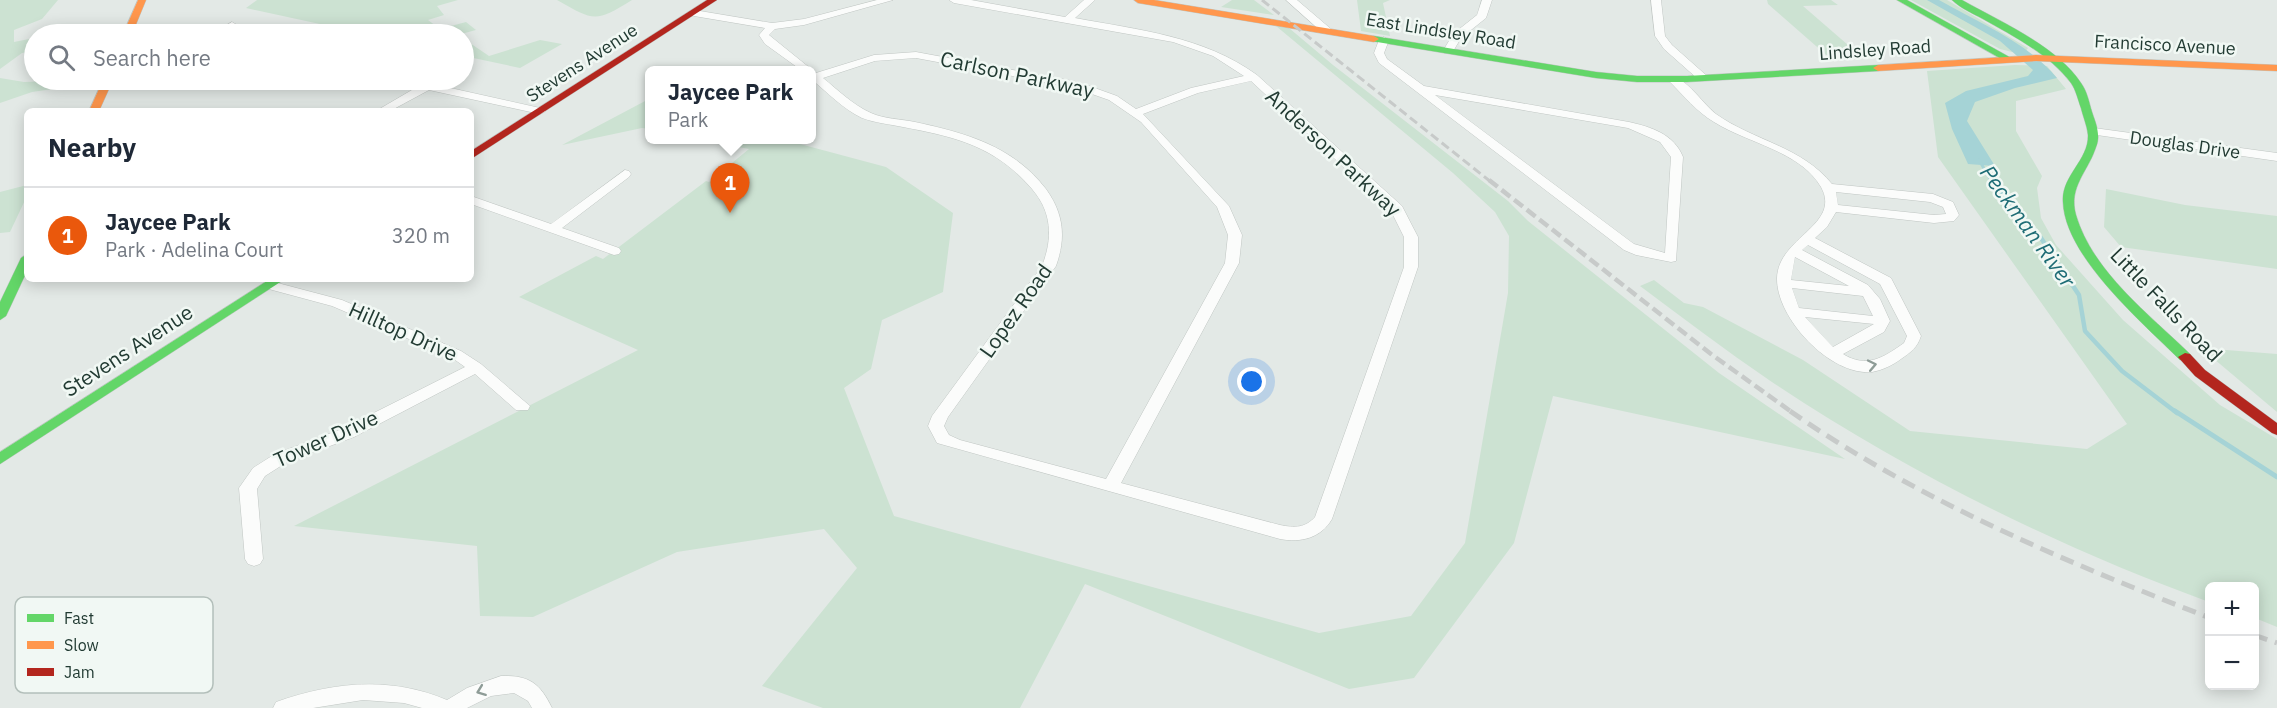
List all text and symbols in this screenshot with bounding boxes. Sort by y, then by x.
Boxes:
street label: East Lindsley Road [1364,7,1518,54]
street label: Stevens Avenue [522,18,642,107]
search box [24,24,474,90]
street label: Francisco Avenue [2094,29,2237,60]
street label: Lindsley Road [1818,34,1932,65]
icon: search [45,41,78,74]
text: Search here [93,43,211,72]
street label: Carlson Parkway [938,44,1097,104]
popup [645,66,816,144]
text: Jaycee Park [668,77,793,106]
street label: Anderson Parkway [1260,82,1408,223]
text: Park [668,106,708,133]
street label: Douglas Drive [2128,125,2242,164]
text: Nearby [48,130,136,164]
water label: Peckman River [1974,159,2083,293]
pin: 1 [710,164,750,213]
text: Jaycee Park [105,207,231,236]
text: 1 [62,222,74,249]
text: 320 m [392,222,450,249]
text: Park · Adelina Court [105,236,283,263]
street label: Little Falls Road [2105,241,2229,368]
street label: Lopez Road [973,258,1058,363]
street label: Hilltop Drive [345,295,462,368]
street label: Stevens Avenue [57,298,198,403]
one-way arrow [1867,359,1877,372]
your location [1237,367,1266,396]
street label: Tower Drive [269,403,382,474]
map controls [2205,582,2259,690]
button: + [2205,582,2259,636]
legend [15,597,213,693]
text: Fast [64,608,94,628]
text: Slow [64,635,99,655]
button: − [2205,636,2259,690]
text: Jam [64,662,95,682]
one-way arrow [476,684,487,696]

